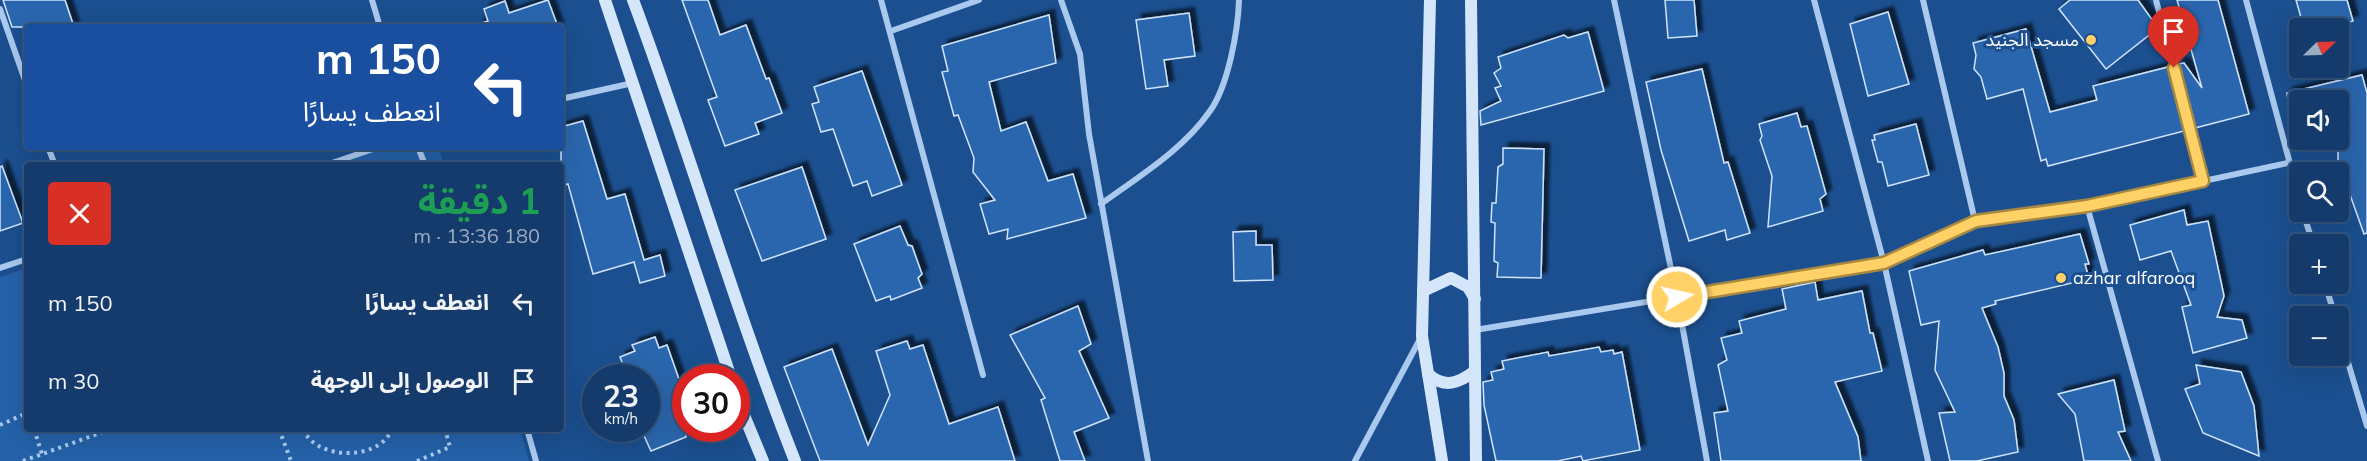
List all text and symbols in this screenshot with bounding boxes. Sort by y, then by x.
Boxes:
pin [2148,6,2199,68]
icon: arrive [2157,15,2190,48]
north arrow [2289,18,2349,78]
map controls [2289,18,2349,366]
place label: مسجد الجنيد [1986,28,2079,51]
text: 150 m [316,32,441,85]
marker: مسجد الجنيد [2084,33,2098,47]
icon: left [462,48,540,126]
button: sound [2289,90,2349,150]
text: انعطف يسارًا [303,94,441,128]
button: search [2289,162,2349,222]
text: 1 دقيقة [418,178,540,223]
button: close [48,182,111,245]
text: 180 m · 13:36 [414,223,540,248]
button: + [2289,234,2349,294]
position arrow [1645,265,1709,329]
place label: azhar alfarooq [2073,266,2195,289]
marker: azhar alfarooq [2054,271,2068,285]
icon: left [507,287,540,320]
text: انعطف يسارًا [365,288,489,316]
text: 150 m [48,289,113,317]
button: − [2289,306,2349,366]
speed limit sign: 30 [672,364,750,442]
icon: arrive [507,365,540,398]
text: الوصول إلى الوجهة [311,366,489,394]
text: 30 m [48,367,99,395]
text: 23 [603,377,639,415]
text: km/h [604,409,638,428]

